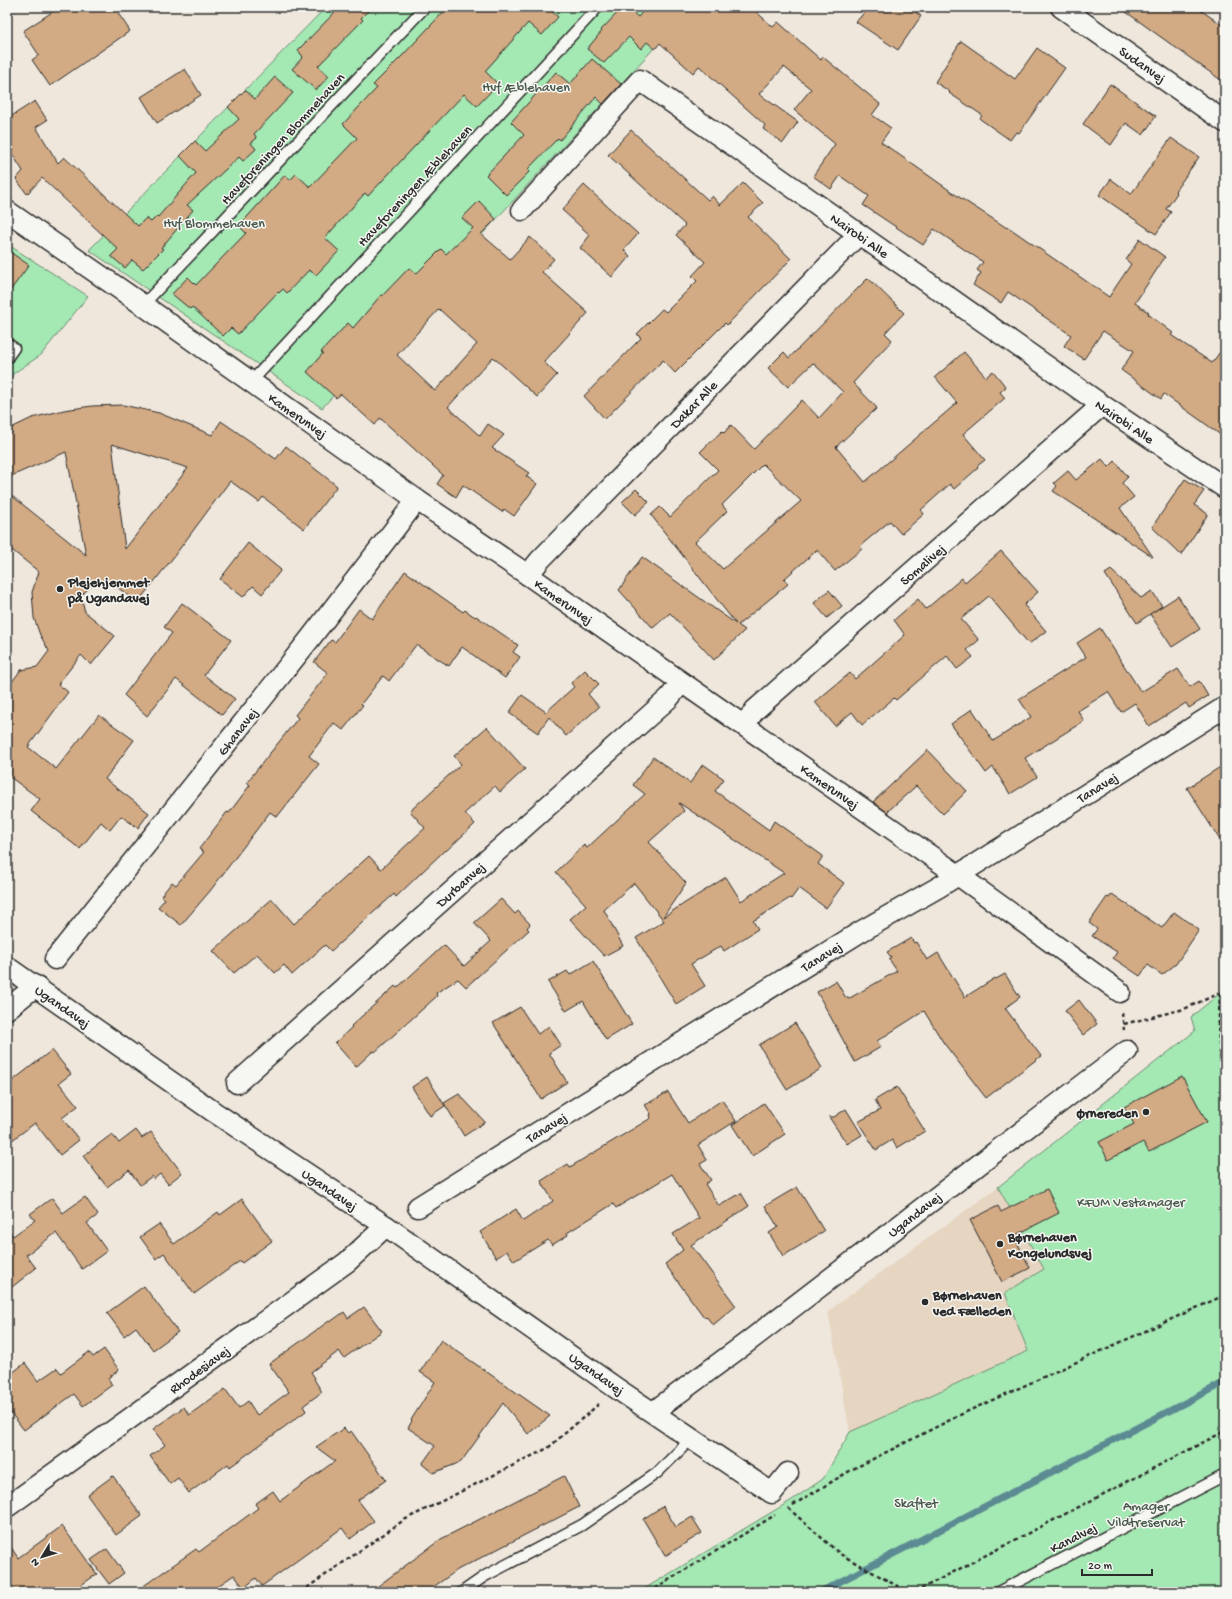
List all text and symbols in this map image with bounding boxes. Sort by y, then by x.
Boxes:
street label: Sudanvej [1115,44,1168,88]
street label: Haveforeningen Blommehaven [218,70,350,209]
park label: Hvf Æblehaven [482,80,570,97]
street label: Haveforeningen Æblehaven [355,122,477,251]
street label: Nairobi Alle [826,211,892,264]
park label: Hvf Blommehaven [163,216,265,233]
street label: Dakar Alle [667,377,723,434]
street label: Kamerunvej [264,390,329,444]
street label: Nairobi Alle [1091,397,1157,449]
street label: Somalivej [897,541,950,590]
place label: Plejehjemmet på Ugandavej [67,575,150,608]
street label: Kamerunvej [530,576,595,630]
marker: Plejehjemmet på Ugandavej [55,584,65,594]
street label: Ghanavej [215,705,263,760]
street label: Kamerunvej [796,761,861,815]
street label: Tanavej [1074,770,1122,809]
street label: Durbanvej [433,859,490,913]
street label: Tanavej [798,939,846,978]
street label: Ugandavej [31,983,93,1033]
place label: Ørnereden [1076,1106,1138,1123]
marker: Ørnereden [1141,1107,1151,1117]
street label: Tanavej [523,1110,571,1149]
street label: Ugandavej [297,1166,360,1216]
street label: Ugandavej [885,1190,946,1242]
park label: KFUM Vestamager [1077,1195,1186,1212]
place label: Børnehaven Kongelundsvej [1007,1230,1092,1263]
marker: Børnehaven Kongelundsvej [995,1239,1005,1249]
place label: Børnehaven ved Fælleden [932,1288,1012,1321]
marker: Børnehaven ved Fælleden [920,1297,930,1307]
street label: Rhodesiavej [167,1343,234,1399]
street label: Ugandavej [565,1350,627,1400]
park label: Skaftet [894,1496,939,1513]
park label: Amager Vildtreservat [1107,1499,1186,1532]
street label: Kanalvej [1048,1520,1100,1558]
north arrow [22,1537,62,1577]
scale bar [1082,1551,1152,1577]
text: N [29,1555,43,1568]
text: 20 m [1088,1560,1113,1574]

